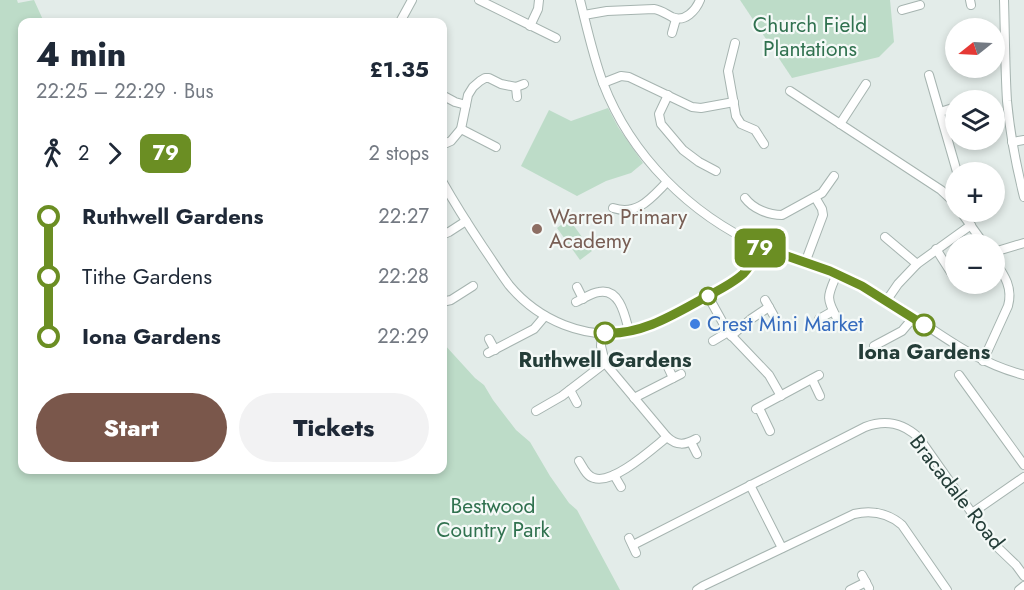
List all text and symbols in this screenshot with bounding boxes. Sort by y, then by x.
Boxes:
park label: Church Field Plantations [753,10,867,64]
north arrow [945,18,1005,78]
map controls [945,18,1005,294]
text: 4 min [36,31,126,78]
text: £1.35 [369,53,429,85]
text: 22:25 – 22:29 · Bus [36,77,214,106]
button: layers [945,90,1005,150]
icon: walk [36,137,69,170]
icon: forward [98,137,131,170]
text: 79 [152,138,179,168]
text: 2 [78,139,89,168]
text: 2 stops [368,139,429,168]
button: + [945,162,1005,222]
text: Ruthwell Gardens [82,200,263,232]
text: 22:27 [378,202,429,231]
place label: Warren Primary Academy [549,202,688,256]
marker: Warren Primary Academy [530,222,544,236]
line badge: 79 [733,228,787,268]
text: 79 [747,233,773,263]
button: − [945,234,1005,294]
text: Tithe Gardens [82,260,212,292]
text: 22:28 [378,262,429,291]
unlabelled marker [699,287,717,305]
place label: Crest Mini Market [707,309,863,339]
marker: Iona Gardens [913,314,935,336]
marker: Crest Mini Market [688,317,702,331]
text: Iona Gardens [82,320,221,352]
text: 22:29 [377,322,429,351]
marker: Ruthwell Gardens [594,322,616,344]
place label: Iona Gardens [858,337,991,367]
place label: Ruthwell Gardens [518,345,692,375]
button: Start [36,393,227,462]
button: Tickets [239,393,429,462]
street label: Bracadale Road [903,428,1011,556]
park label: Bestwood Country Park [436,491,551,545]

